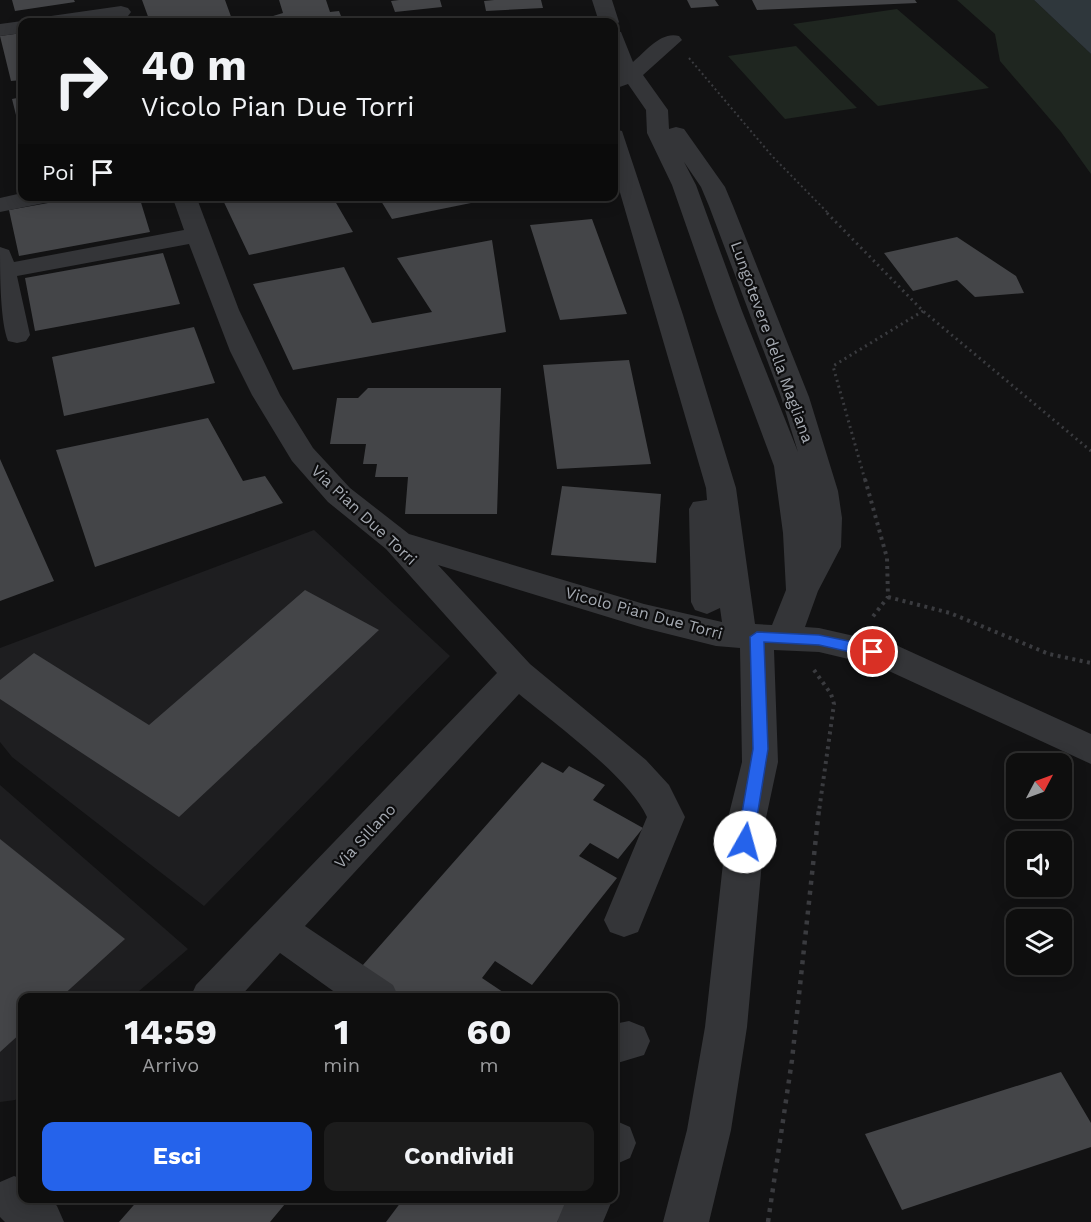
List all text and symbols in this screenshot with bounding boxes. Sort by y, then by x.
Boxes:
text: 40 m [141,41,247,90]
icon: right [42,42,120,120]
text: Vicolo Pian Due Torri [141,91,414,123]
icon: arrive [86,156,119,189]
text: Poi [42,160,74,185]
street label: Lungotevere della Magliana [727,239,817,445]
street label: Via Pian Due Torri [307,461,421,569]
street label: Vicolo Pian Due Torri [563,583,725,643]
pin [847,626,898,677]
icon: arrive [856,635,889,668]
north arrow [1006,753,1072,819]
map controls [1006,753,1072,975]
street label: Via Sillano [330,800,400,872]
position arrow [713,810,777,874]
button: sound [1006,831,1072,897]
button: layers [1006,909,1072,975]
text: 14:59 [124,1011,217,1053]
text: 1 [334,1011,349,1053]
text: 60 [466,1011,512,1053]
text: Arrivo [142,1053,199,1077]
text: min [323,1053,360,1077]
text: m [479,1053,499,1077]
button: Esci [42,1122,312,1191]
button: Condividi [324,1122,594,1191]

